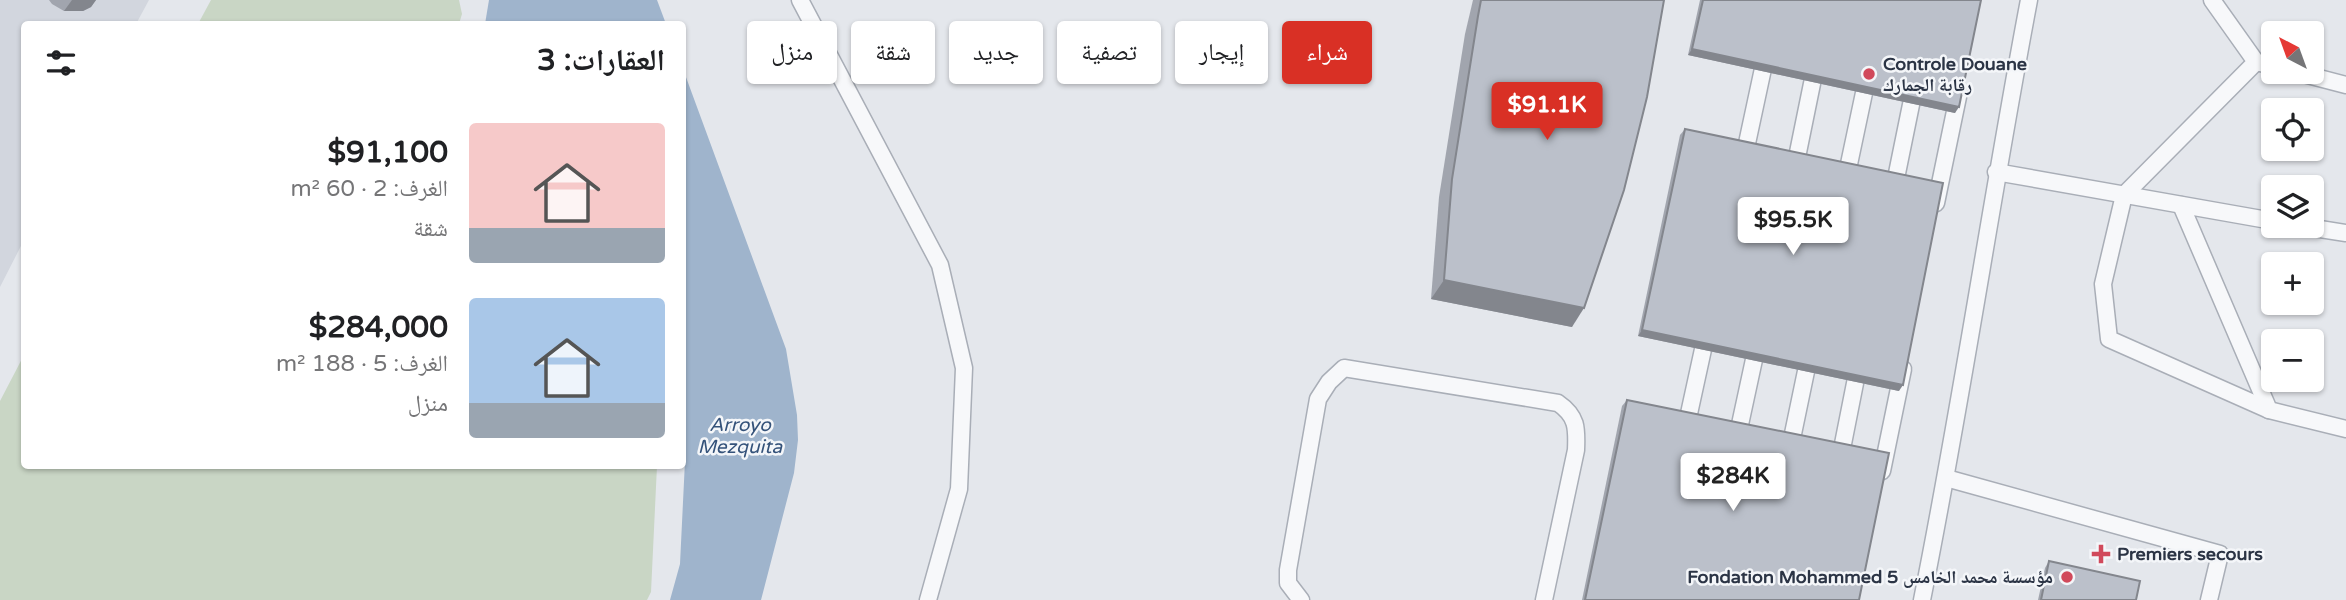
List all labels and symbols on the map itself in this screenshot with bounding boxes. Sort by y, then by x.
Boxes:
north arrow [2261,21,2324,84]
place label: Controle Douane رقابة الجمارك [1883,53,2027,96]
marker: Controle Douane رقابة الجمارك [1861,66,1877,82]
pin: $91.1K [1490,82,1604,142]
pin: $95.5K [1736,198,1850,257]
water label: Arroyo Mezquita [698,414,784,458]
pin: $284K [1684,454,1782,513]
place label: Premiers secours [2117,543,2263,565]
marker: Premiers secours [2091,544,2111,564]
place label: Fondation Mohammed 5 مؤسسة محمد الخامس [1687,566,2053,588]
marker: Fondation Mohammed 5 مؤسسة محمد الخامس [2059,569,2075,585]

